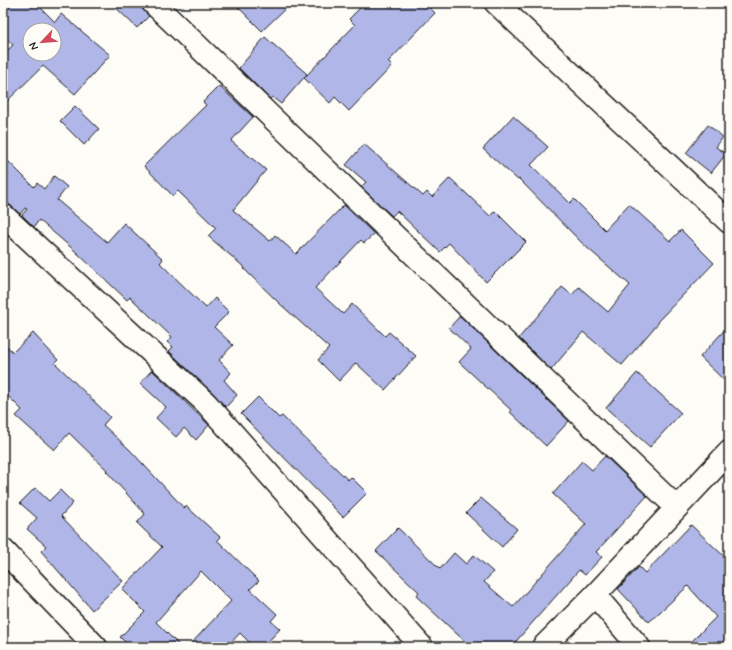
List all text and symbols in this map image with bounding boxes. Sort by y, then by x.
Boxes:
north arrow [22,22,62,62]
text: N [26,40,42,52]

